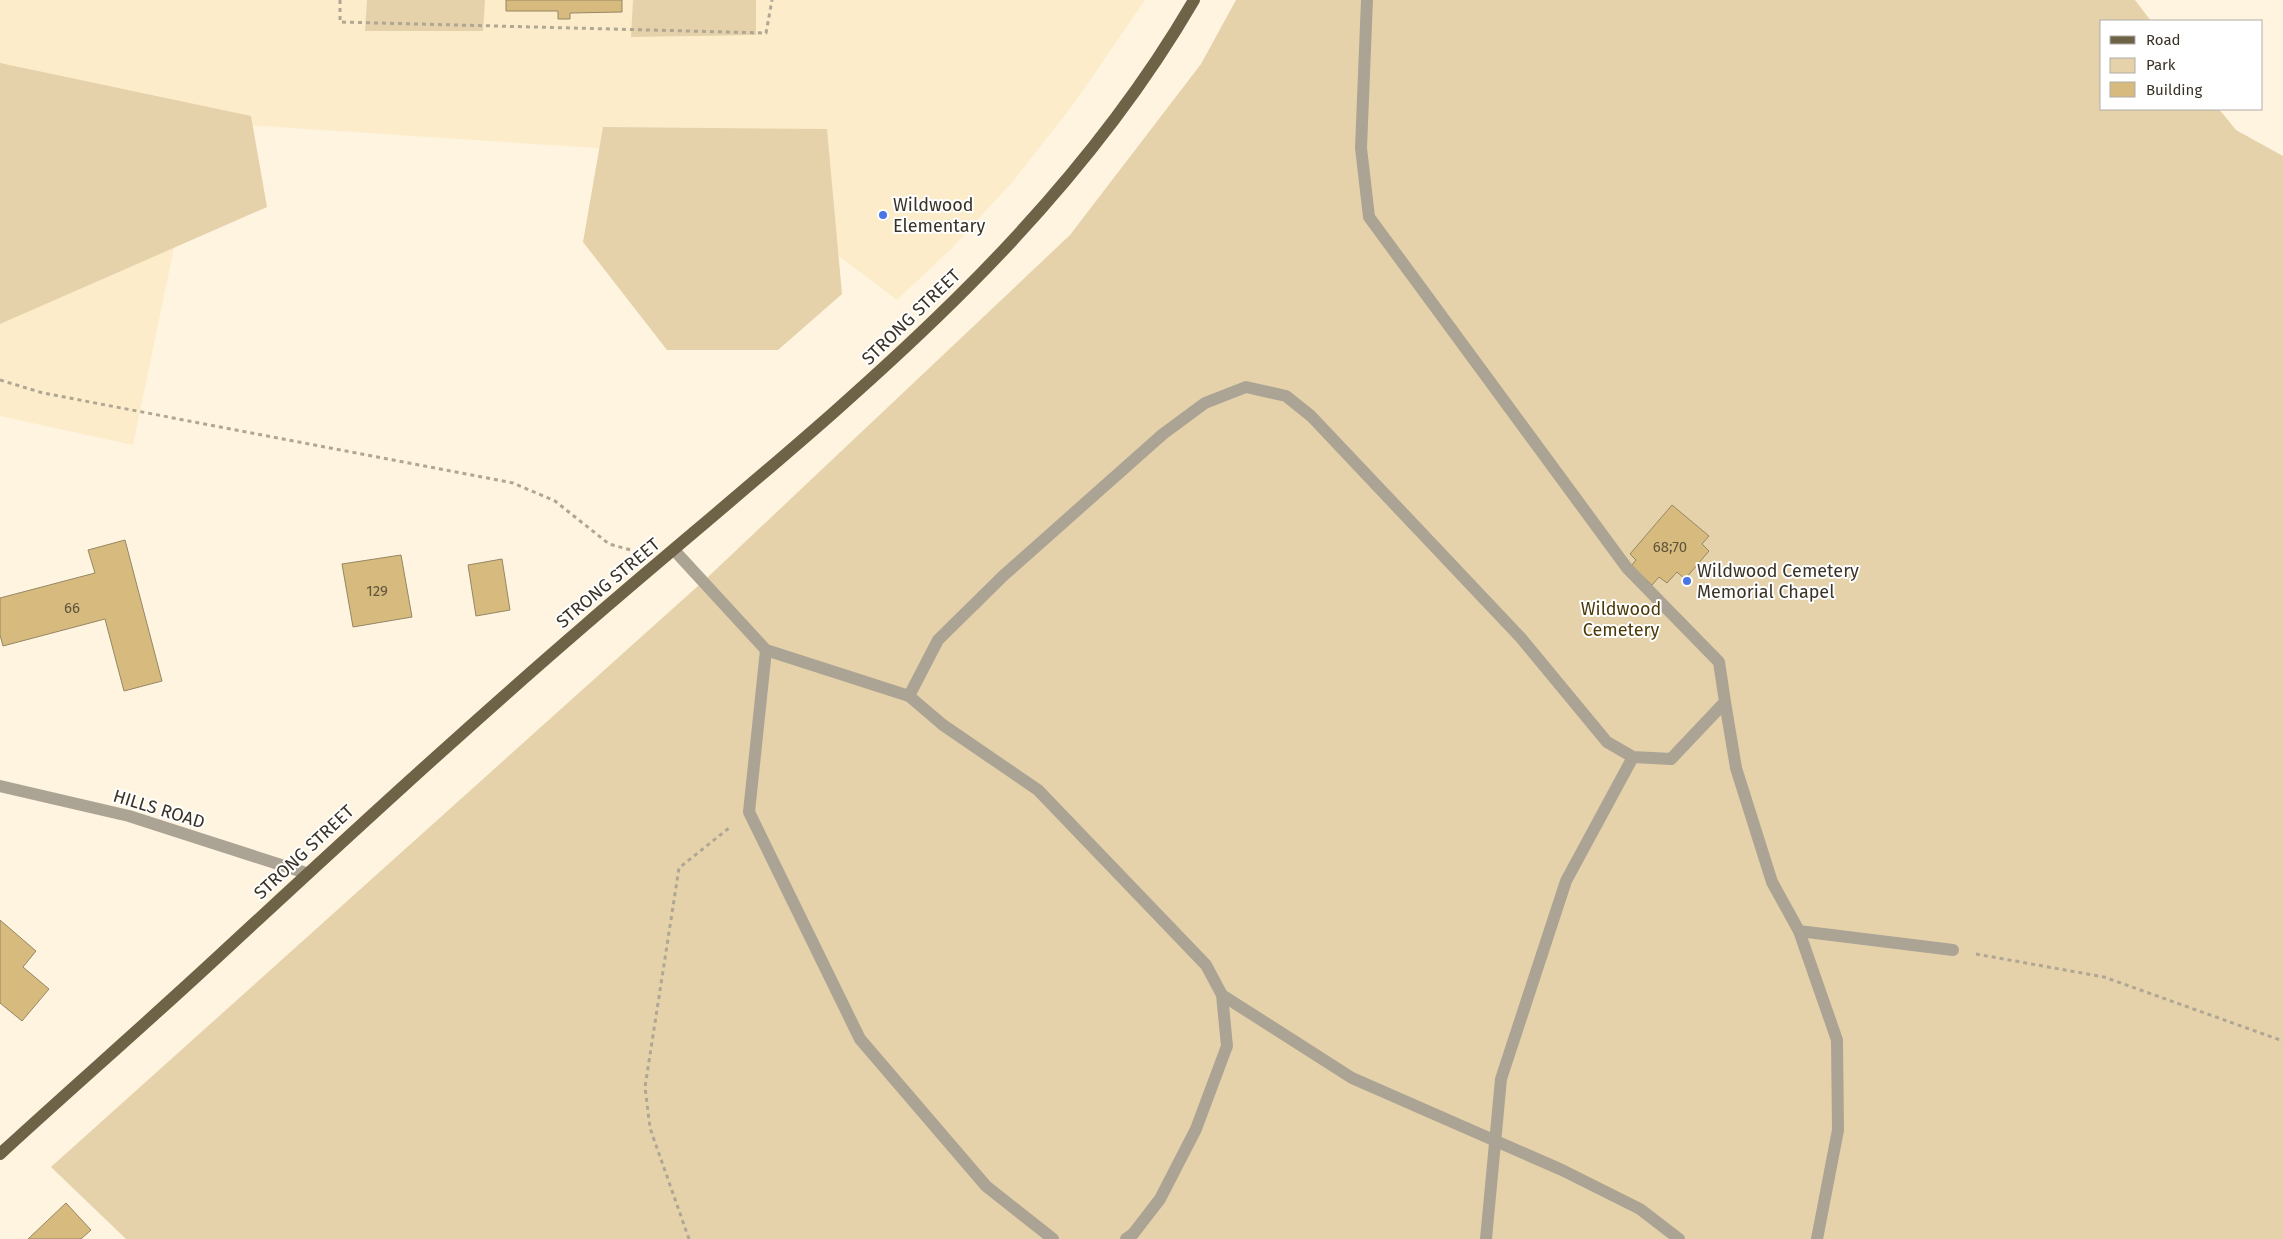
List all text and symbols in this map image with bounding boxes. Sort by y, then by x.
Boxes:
legend [2100,20,2263,110]
text: Road [2146,31,2181,49]
text: Park [2146,56,2176,74]
text: Building [2146,81,2202,99]
place label: Wildwood Elementary [893,194,985,237]
marker: Wildwood Elementary [877,209,889,221]
street label: STRONG STREET [857,264,965,370]
street label: STRONG STREET [552,533,665,633]
house number: 68;70 [1653,538,1687,556]
place label: Wildwood Cemetery Memorial Chapel [1697,560,1859,603]
marker: Wildwood Cemetery Memorial Chapel [1681,575,1693,587]
house number: 129 [366,582,388,600]
park label: Wildwood Cemetery [1581,598,1661,641]
house number: 66 [64,599,80,617]
street label: HILLS ROAD [111,785,207,833]
street label: STRONG STREET [250,800,359,904]

